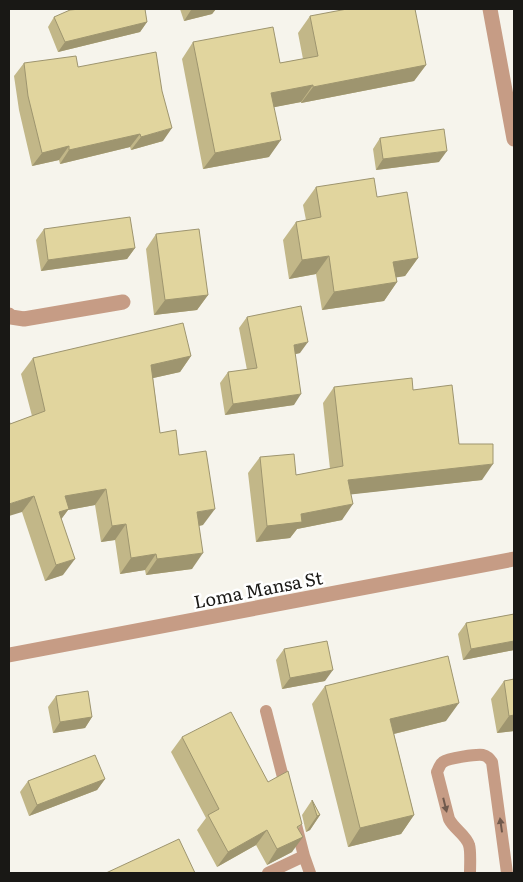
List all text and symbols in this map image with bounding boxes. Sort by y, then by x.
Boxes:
street label: Loma Mansa St [191,563,326,615]
one-way arrow [441,797,449,812]
one-way arrow [497,817,505,833]

